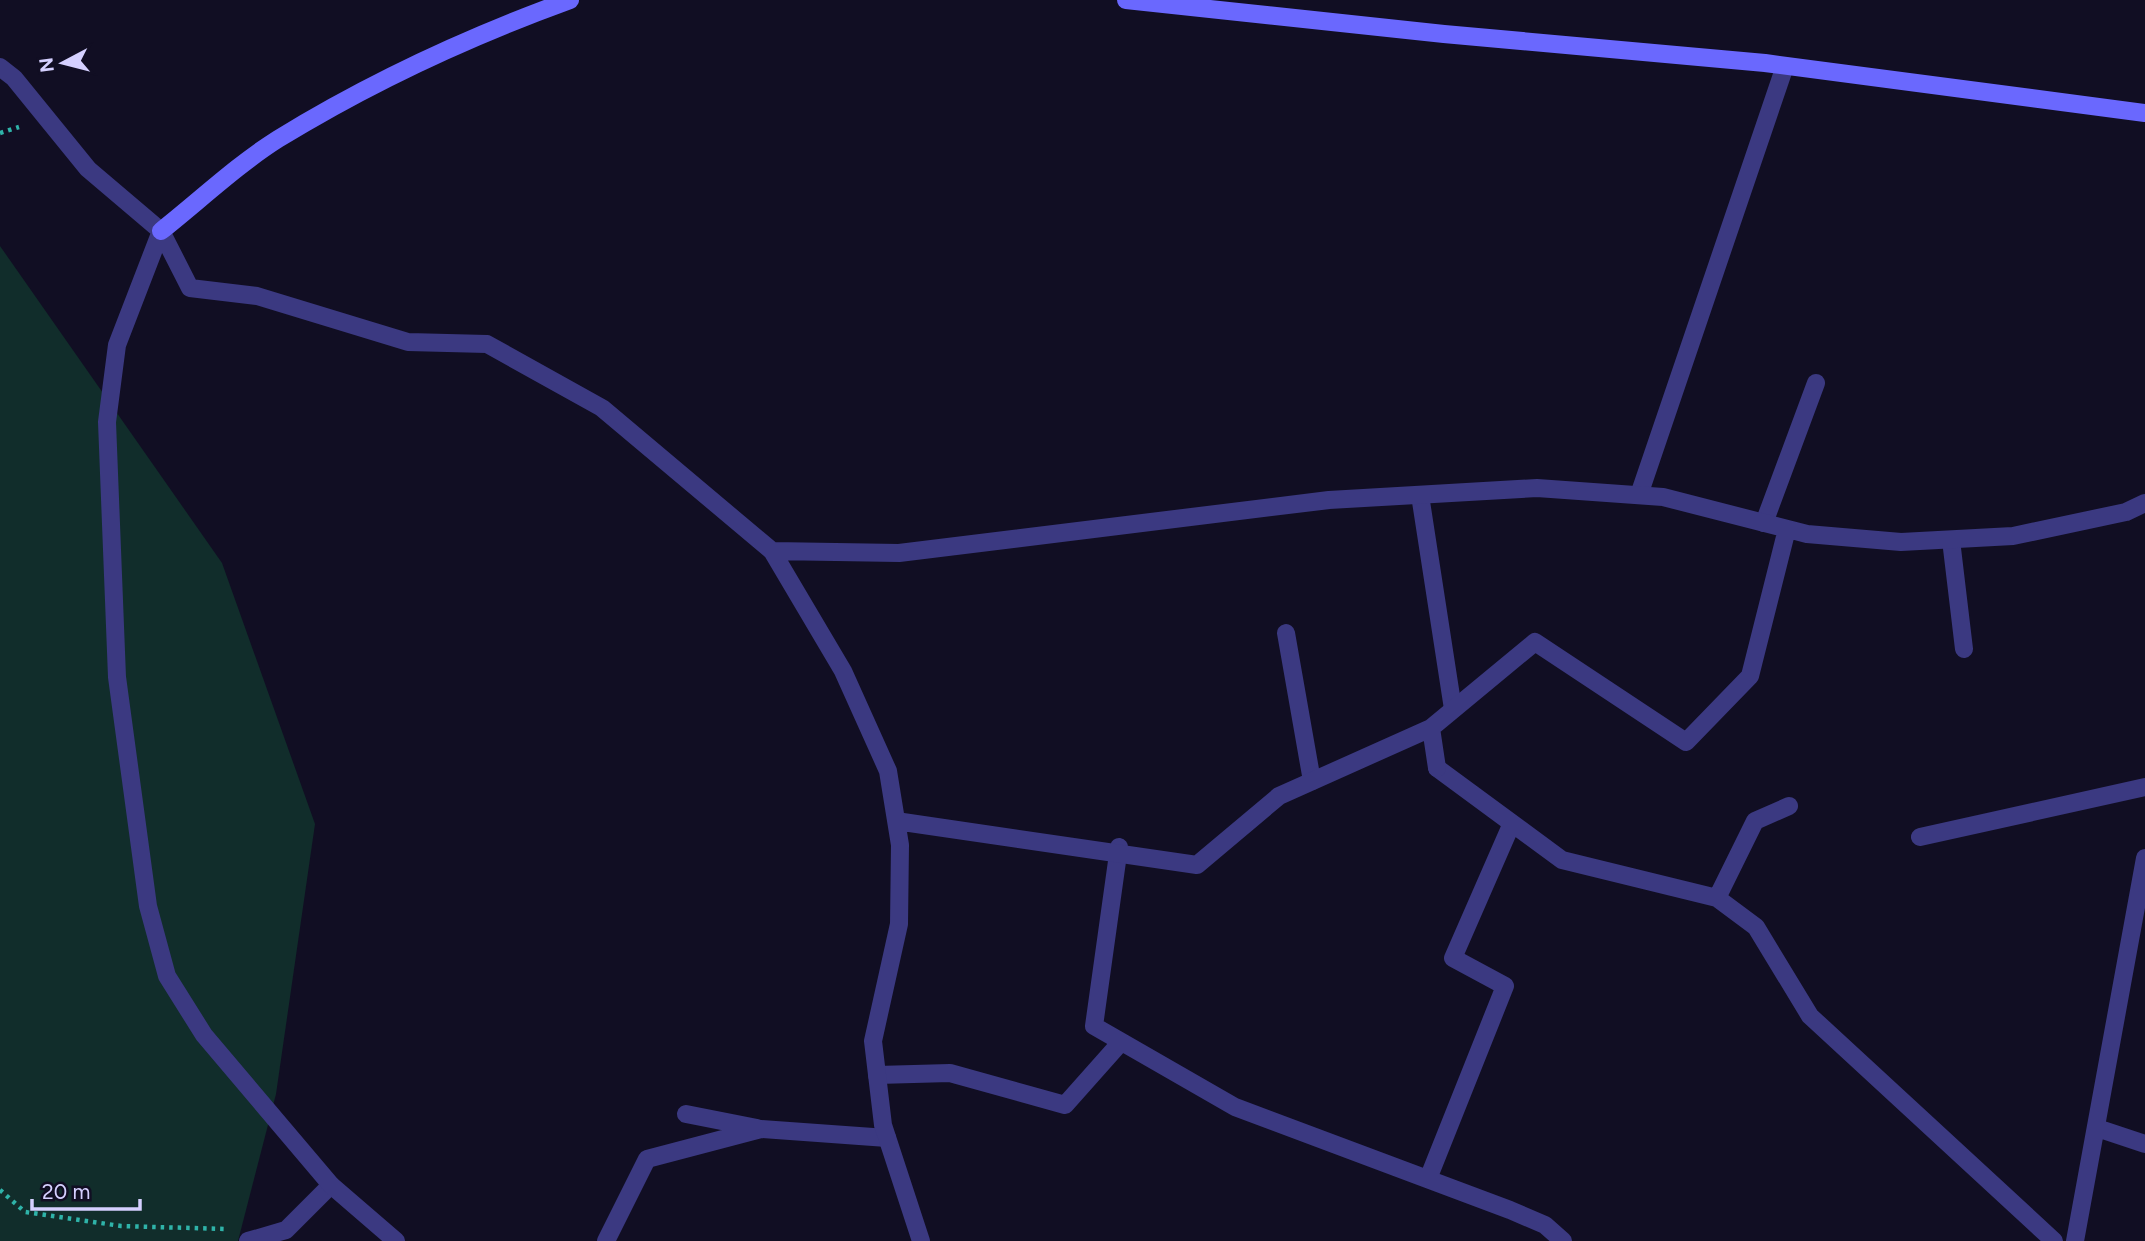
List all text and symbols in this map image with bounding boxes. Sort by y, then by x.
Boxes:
north arrow [28,28,98,98]
text: N [34,56,59,74]
scale bar [32,1168,140,1212]
text: 20 m [42,1179,90,1204]

